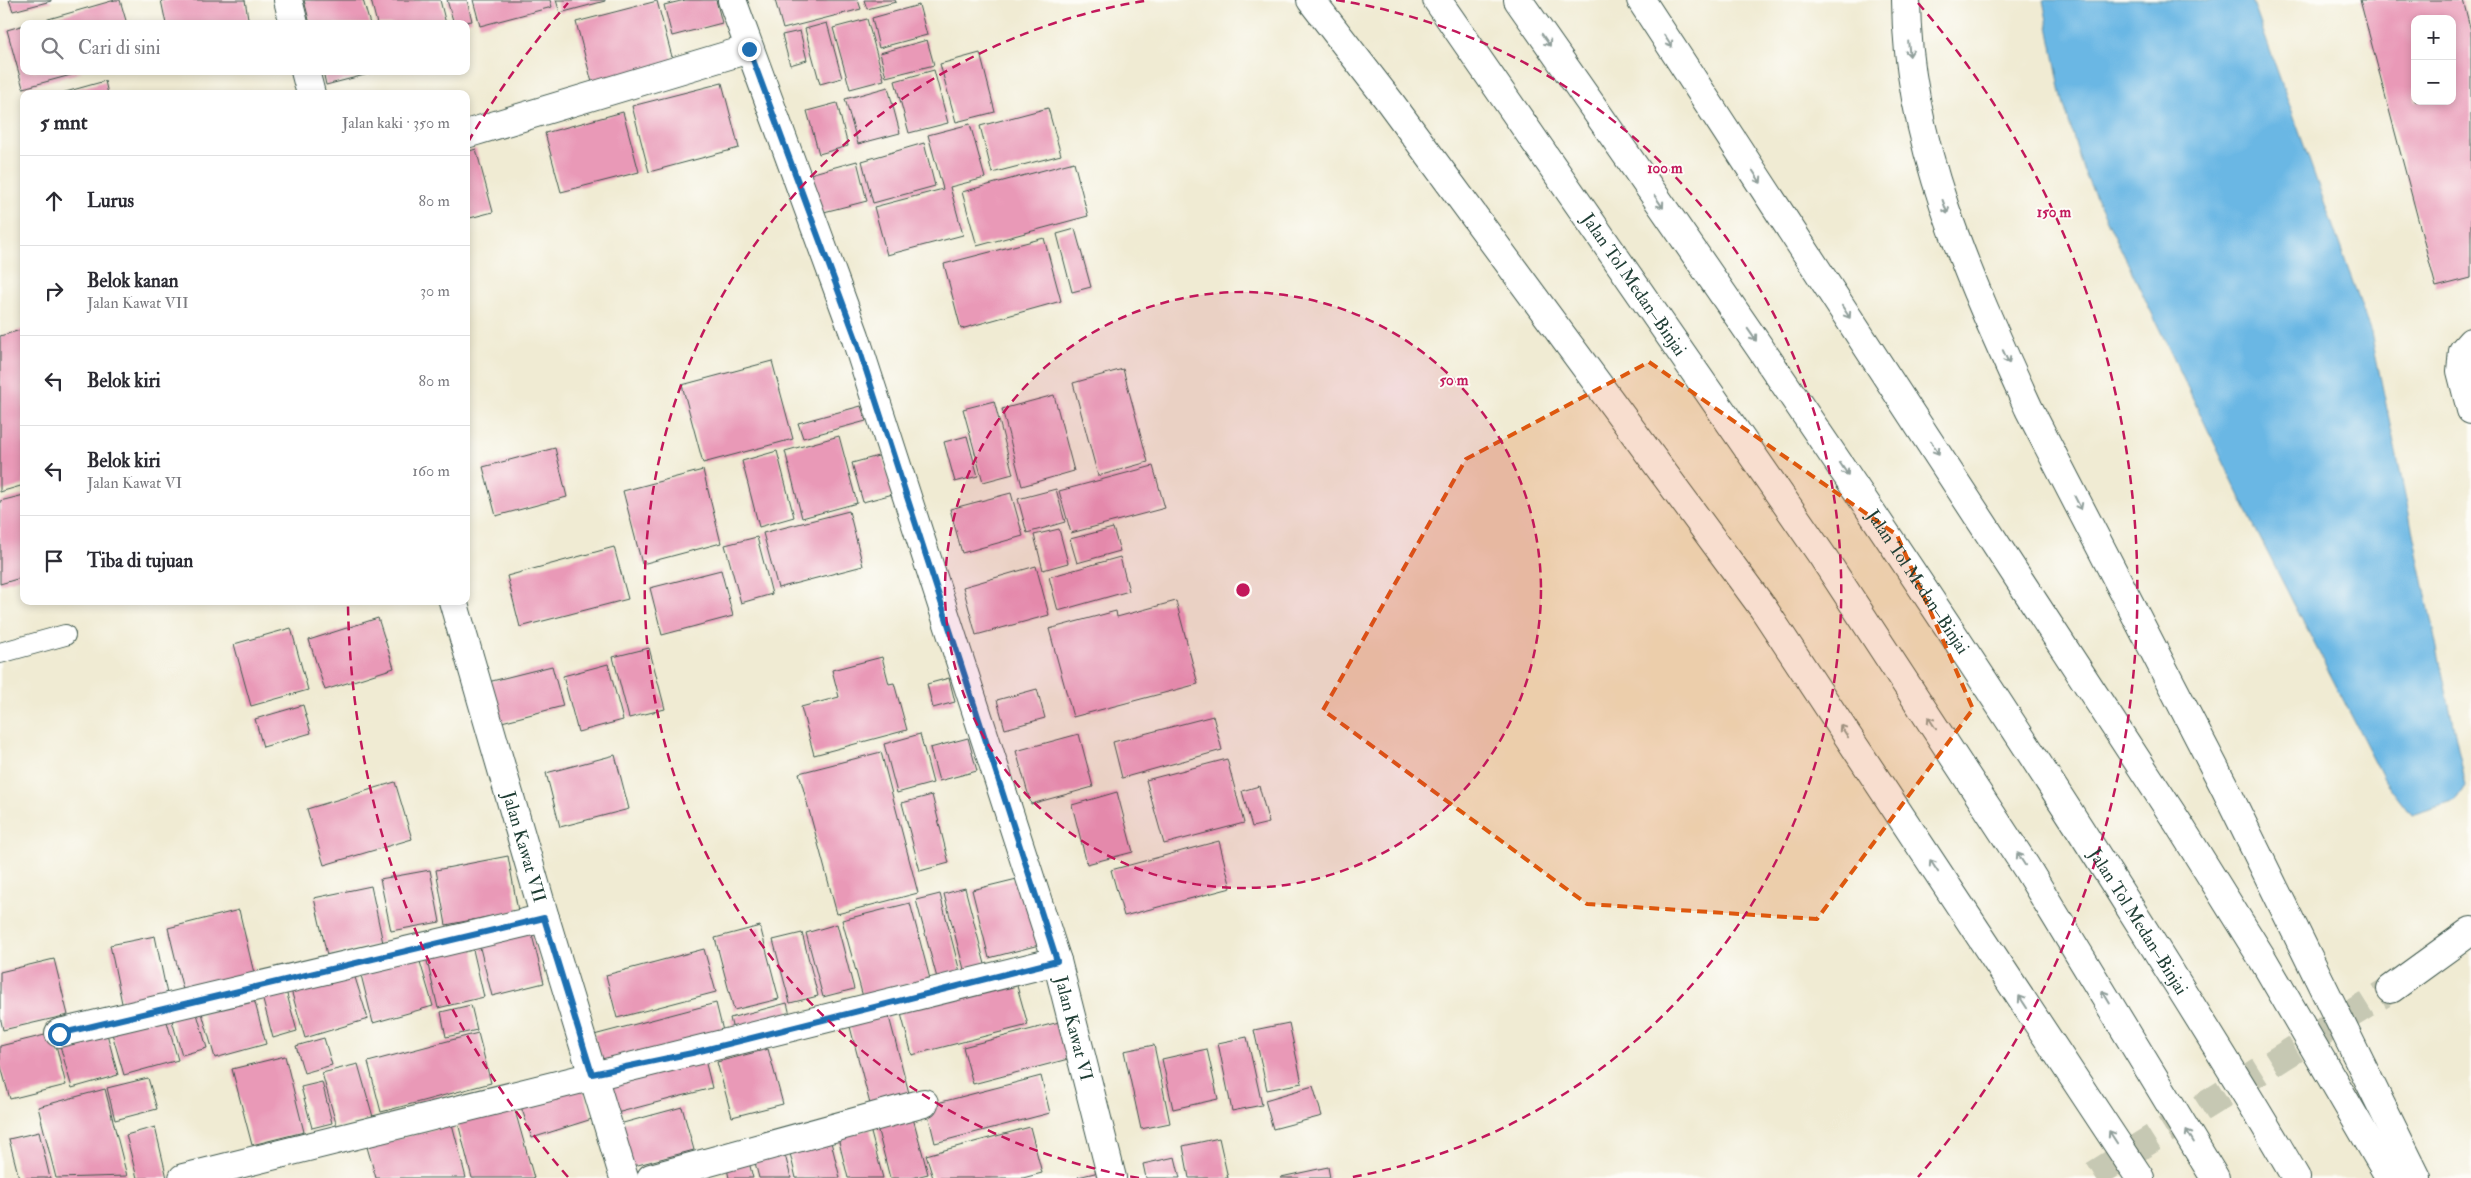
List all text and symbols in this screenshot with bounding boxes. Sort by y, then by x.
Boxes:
map controls [2411,15,2456,105]
button: + [2411,15,2456,60]
search box [20,20,470,75]
one-way arrow [1541,33,1551,47]
one-way arrow [1663,33,1673,47]
icon: search [38,34,66,62]
text: Cari di sini [78,36,161,60]
route end [738,38,761,61]
one-way arrow [1904,40,1914,56]
button: − [2411,60,2456,105]
text: 5 mnt [40,109,87,136]
text: Jalan kaki · 350 m [342,113,450,133]
text: 100 m [1647,159,1683,178]
one-way arrow [1752,169,1762,183]
icon: ahead [40,187,68,215]
text: Lurus [87,189,134,213]
text: 80 m [419,191,450,211]
one-way arrow [1654,194,1664,208]
one-way arrow [1941,198,1950,214]
text: 150 m [2037,203,2071,222]
street label: Jalan Tol Medan–Binjai [1576,208,1691,361]
text: Belok kanan [87,269,178,293]
icon: right [40,277,68,305]
text: 30 m [420,281,450,301]
text: Jalan Kawat VII [87,293,189,313]
one-way arrow [1841,305,1851,319]
one-way arrow [1747,328,1757,342]
one-way arrow [2001,349,2011,364]
icon: left [40,367,68,395]
text: Belok kiri [87,369,161,393]
text: 80 m [419,371,450,391]
text: 50 m [1440,371,1469,390]
one-way arrow [1930,441,1940,455]
text: Belok kiri [87,449,161,473]
icon: left [40,457,68,485]
text: 160 m [412,461,450,481]
one-way arrow [1838,462,1849,476]
text: Jalan Kawat VI [87,473,182,493]
one-way arrow [2074,495,2083,510]
street label: Jalan Tol Medan–Binjai [1861,504,1974,659]
icon: arrive [40,547,68,575]
text: Tiba di tujuan [87,549,193,573]
centre of rings [1234,581,1252,599]
one-way arrow [1926,716,1937,730]
one-way arrow [1839,724,1849,738]
street label: Jalan Kawat VII [497,788,551,905]
street label: Jalan Tol Medan–Binjai [2083,843,2193,999]
one-way arrow [2015,852,2026,866]
one-way arrow [1928,860,1938,874]
street label: Jalan Kawat VI [1049,973,1098,1083]
one-way arrow [2100,991,2110,1005]
one-way arrow [2018,995,2028,1009]
route start [48,1023,71,1046]
one-way arrow [2185,1130,2195,1144]
one-way arrow [2108,1131,2118,1145]

